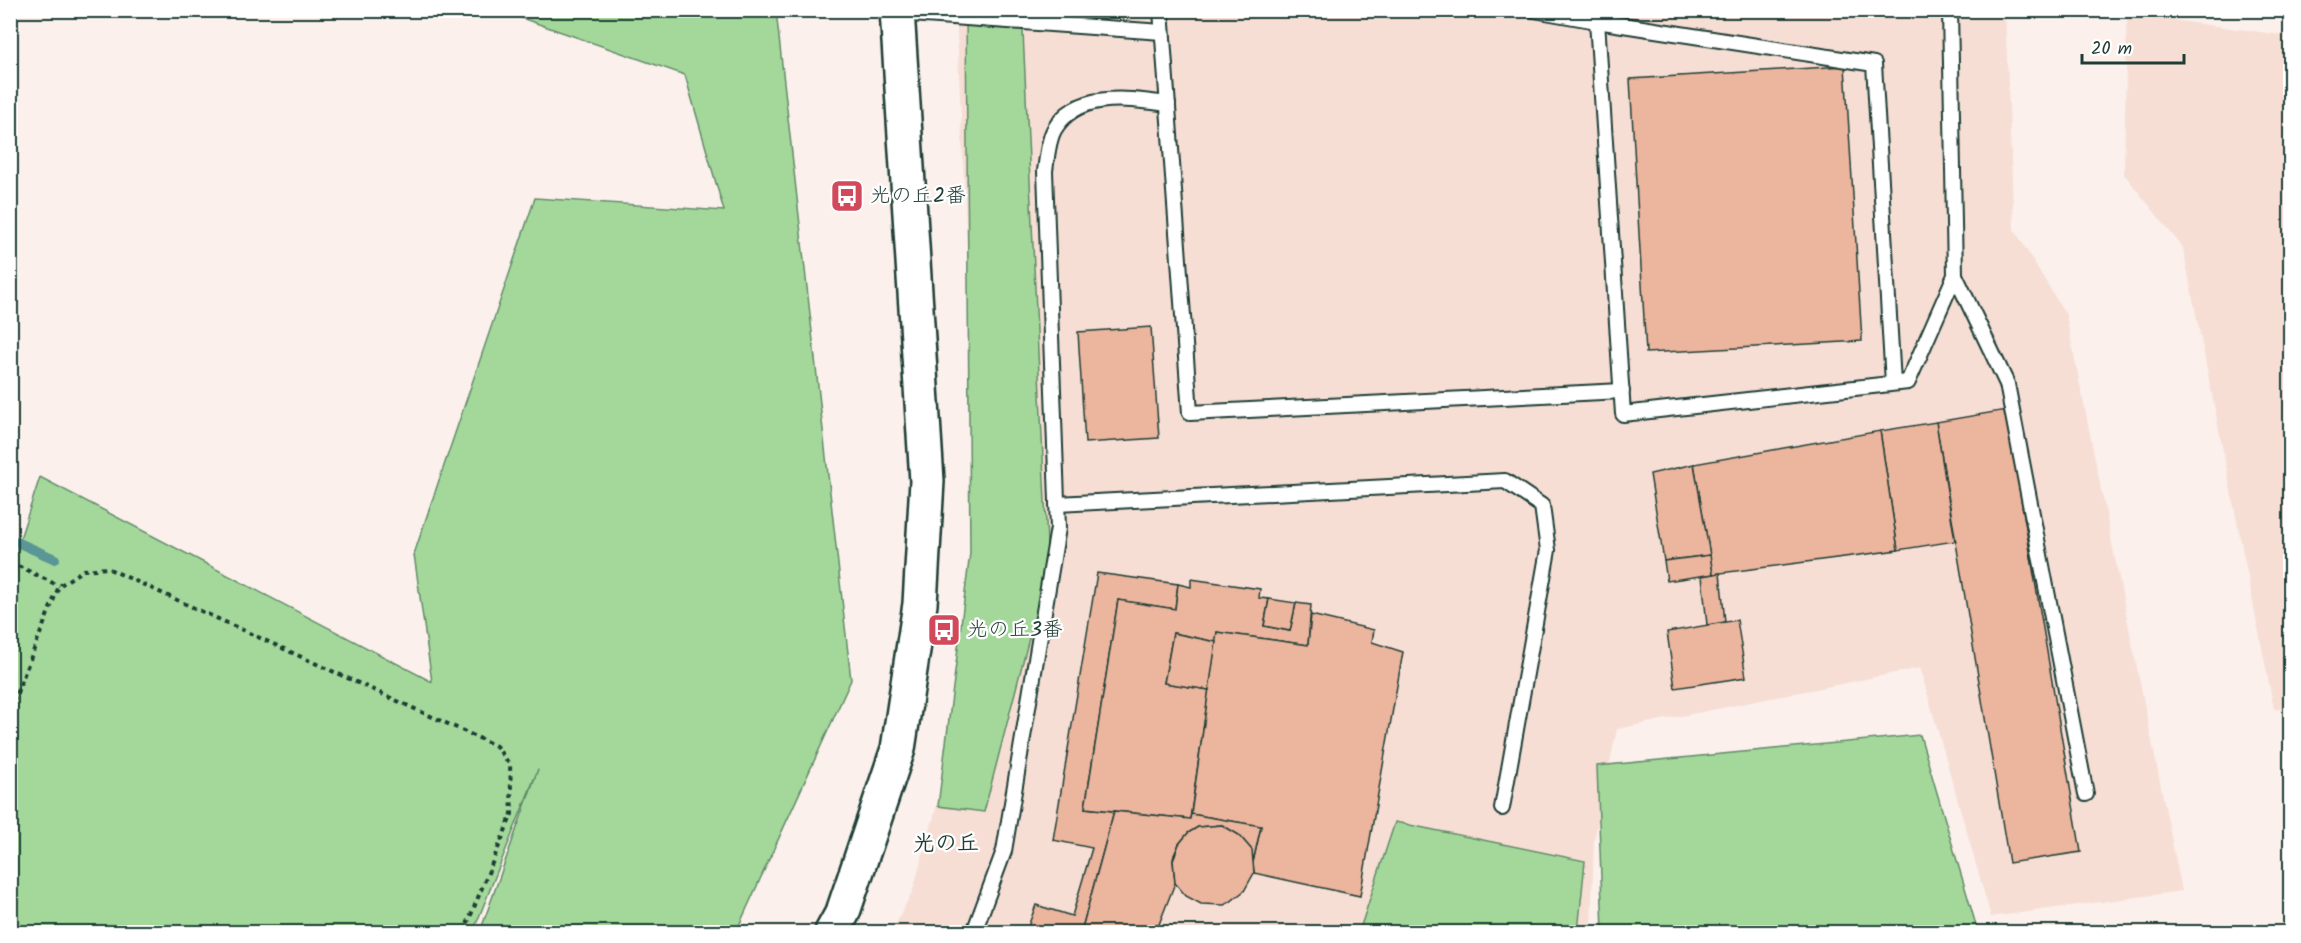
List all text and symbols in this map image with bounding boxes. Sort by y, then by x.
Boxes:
scale bar [2082,27,2184,65]
text: 20 m [2091,35,2132,64]
bus stop icon: 光の丘2番 [829,178,865,214]
place label: 光の丘2番 [870,180,966,213]
bus stop icon: 光の丘3番 [926,612,962,648]
place label: 光の丘3番 [967,614,1063,647]
district label: 光の丘 [913,827,979,862]

